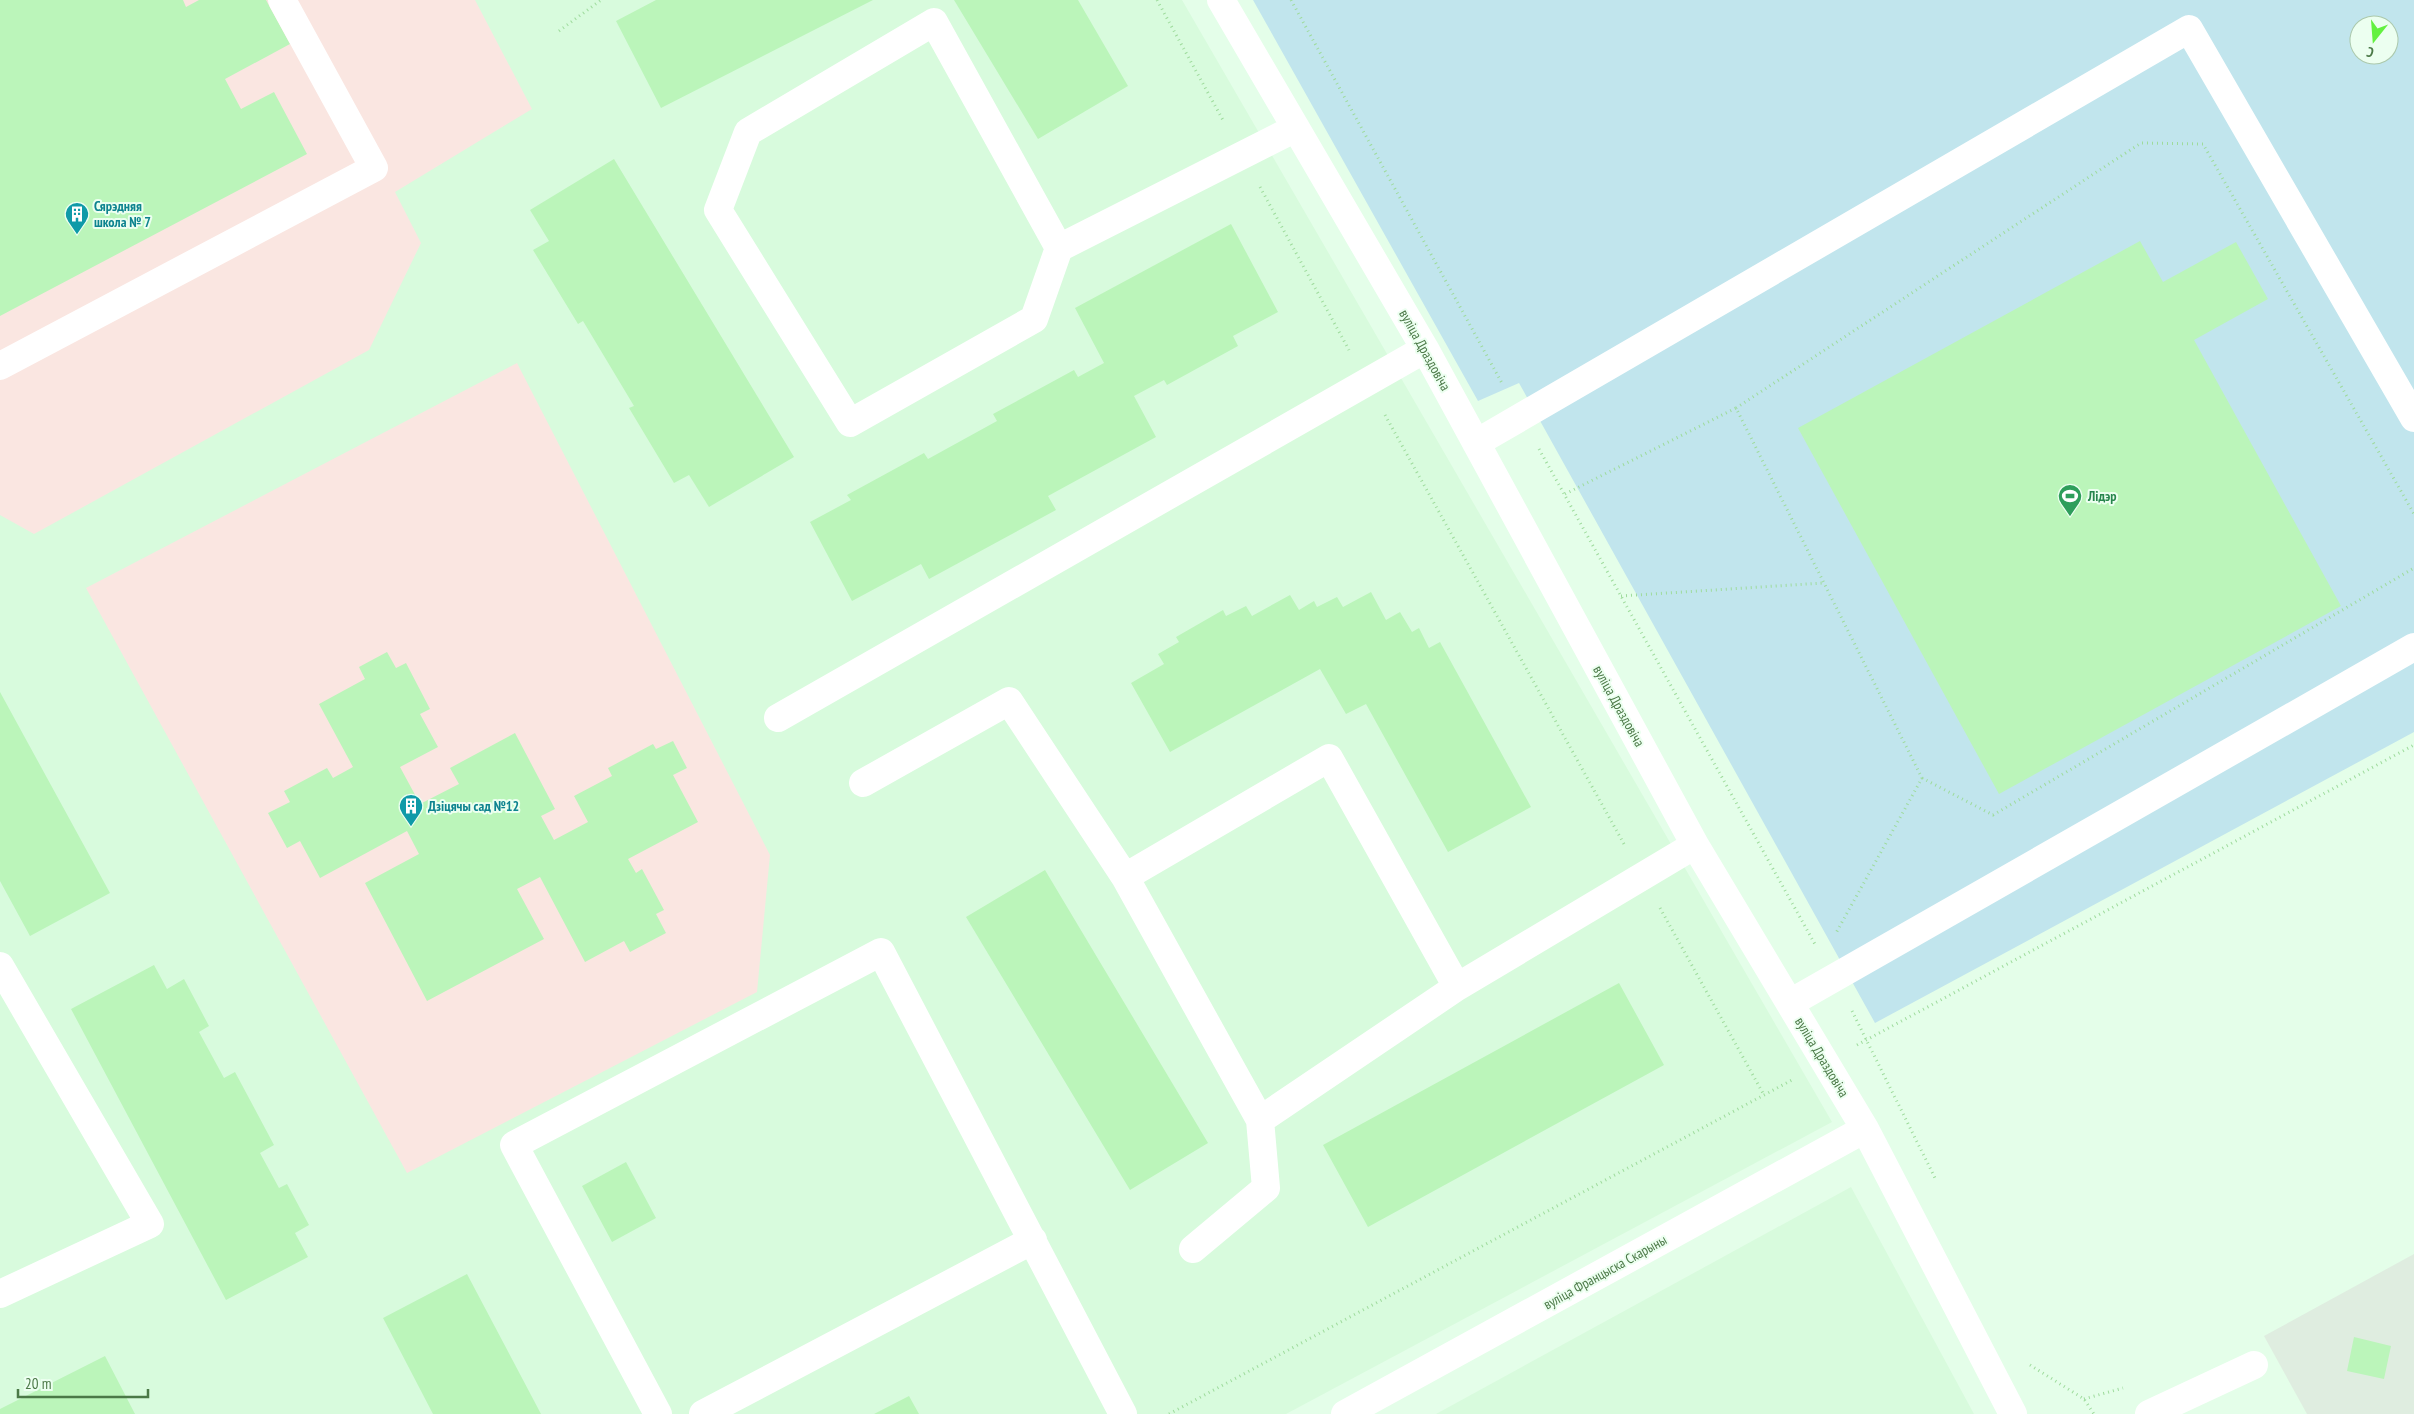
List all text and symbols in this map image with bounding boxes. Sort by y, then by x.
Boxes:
north arrow [2349,15,2399,65]
text: С [2364,43,2376,62]
place label: Сярэдняя школа № 7 [94,197,151,231]
building icon: Сярэдняя школа № 7 [64,201,90,235]
street label: вуліца Драздовіча [1395,306,1455,394]
sports icon: Лідэр [2057,483,2083,517]
place label: Лідэр [2087,487,2117,505]
street label: вуліца Драздовіча [1589,662,1649,750]
building icon: Дзіцячы сад №12 [398,793,424,827]
place label: Дзіцячы сад №12 [428,797,519,815]
street label: вуліца Драздовіча [1791,1014,1853,1100]
street label: вуліца Францыска Скарыны [1540,1231,1670,1313]
scale bar [18,1366,148,1398]
text: 20 m [25,1374,51,1393]

